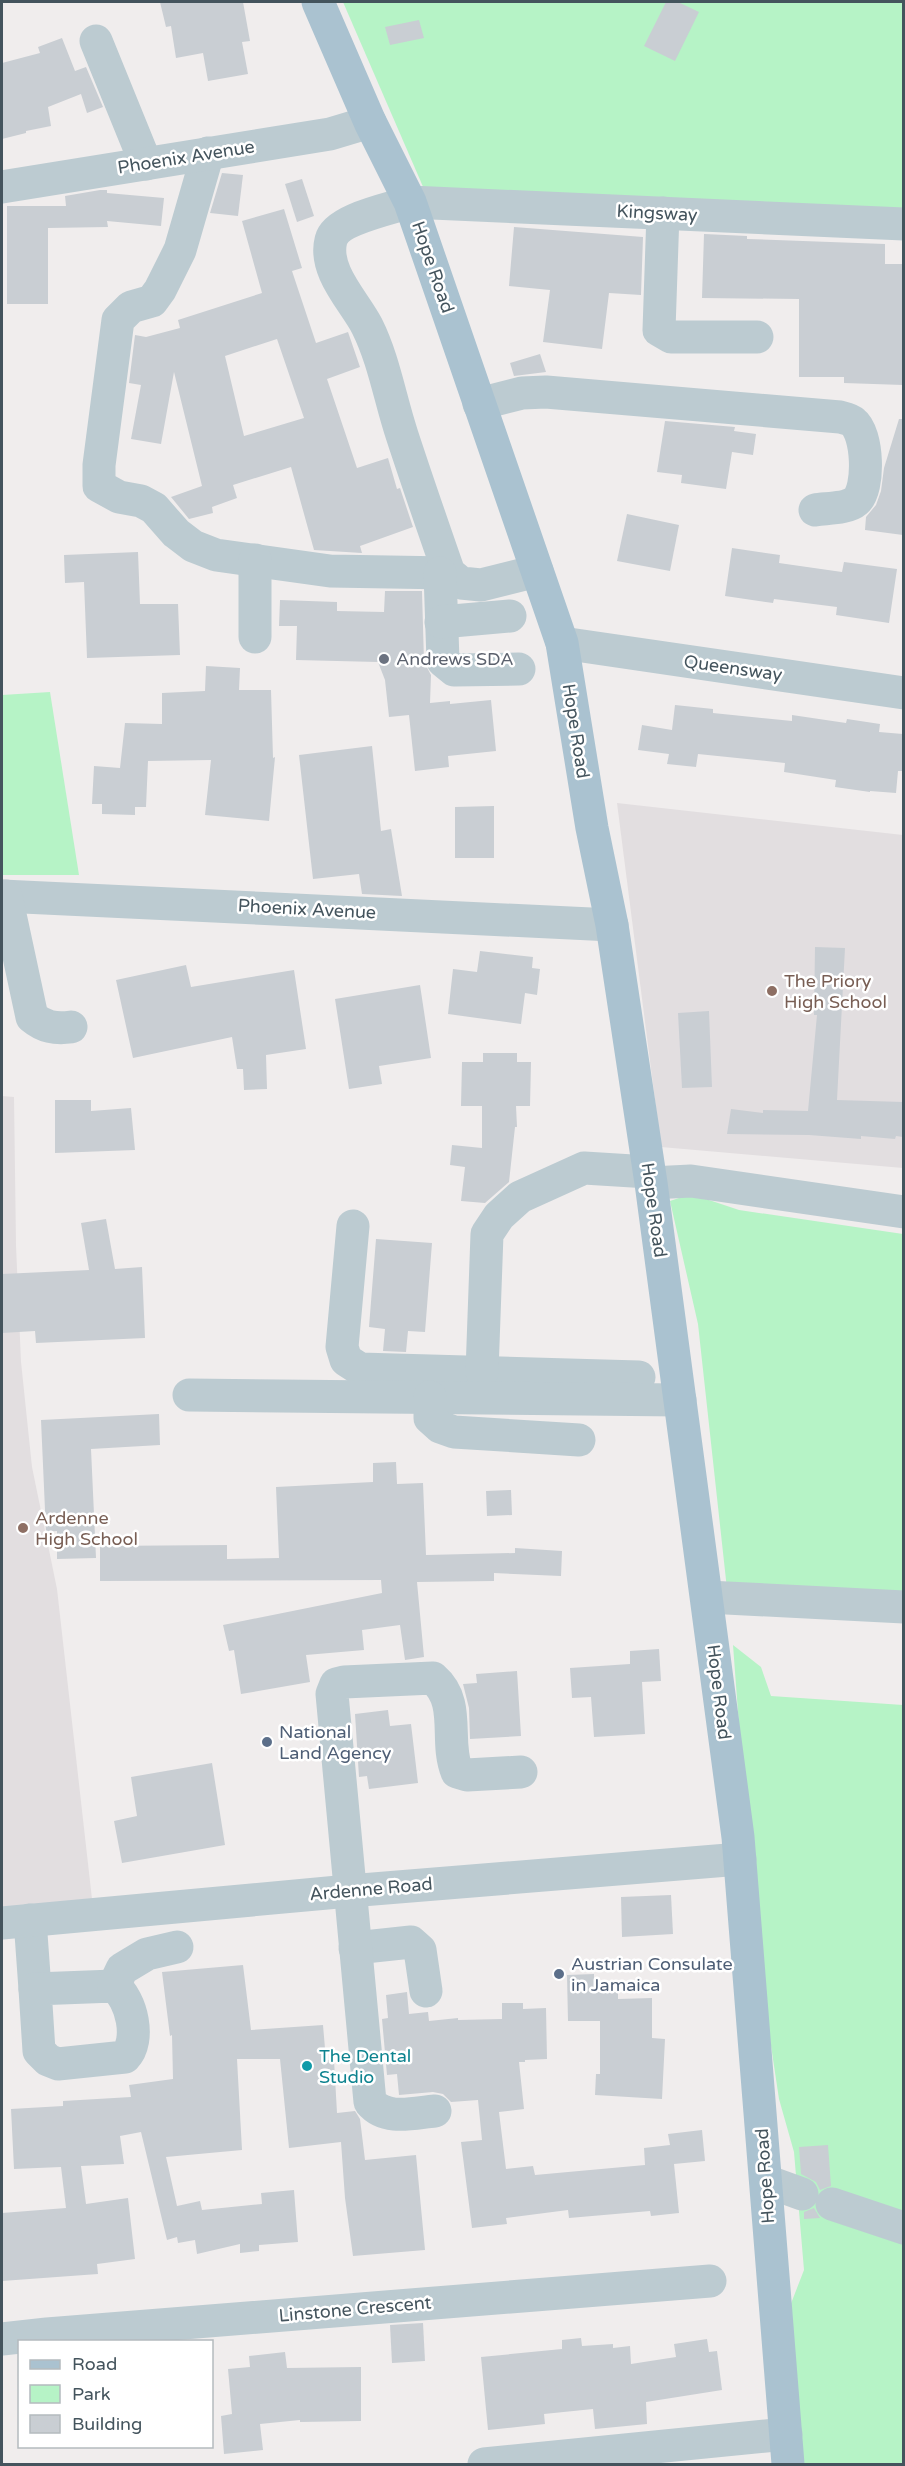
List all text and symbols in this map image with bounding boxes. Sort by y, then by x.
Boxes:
street label: Phoenix Avenue [116,135,256,179]
street label: Kingsway [616,200,698,226]
street label: Hope Road [407,218,459,316]
place label: Andrews SDA [396,648,514,670]
street label: Queensway [682,650,784,686]
marker: Andrews SDA [377,652,391,666]
street label: Hope Road [558,682,594,780]
street label: Phoenix Avenue [237,894,377,924]
place label: The Priory High School [784,970,887,1013]
marker: The Priory High School [765,984,779,998]
street label: Hope Road [636,1161,672,1259]
place label: Ardenne High School [35,1507,138,1550]
marker: Ardenne High School [16,1521,30,1535]
street label: Hope Road [702,1643,736,1741]
place label: National Land Agency [279,1721,392,1764]
marker: National Land Agency [260,1735,274,1749]
street label: Ardenne Road [309,1873,433,1905]
place label: Austrian Consulate in Jamaica [571,1953,733,1996]
marker: Austrian Consulate in Jamaica [552,1967,566,1981]
place label: The Dental Studio [319,2045,411,2088]
marker: The Dental Studio [300,2059,314,2073]
street label: Hope Road [751,2127,779,2225]
street label: Linstone Crescent [278,2291,432,2327]
legend [18,2340,213,2448]
text: Road [72,2353,117,2375]
text: Park [72,2383,111,2405]
text: Building [72,2413,142,2435]

